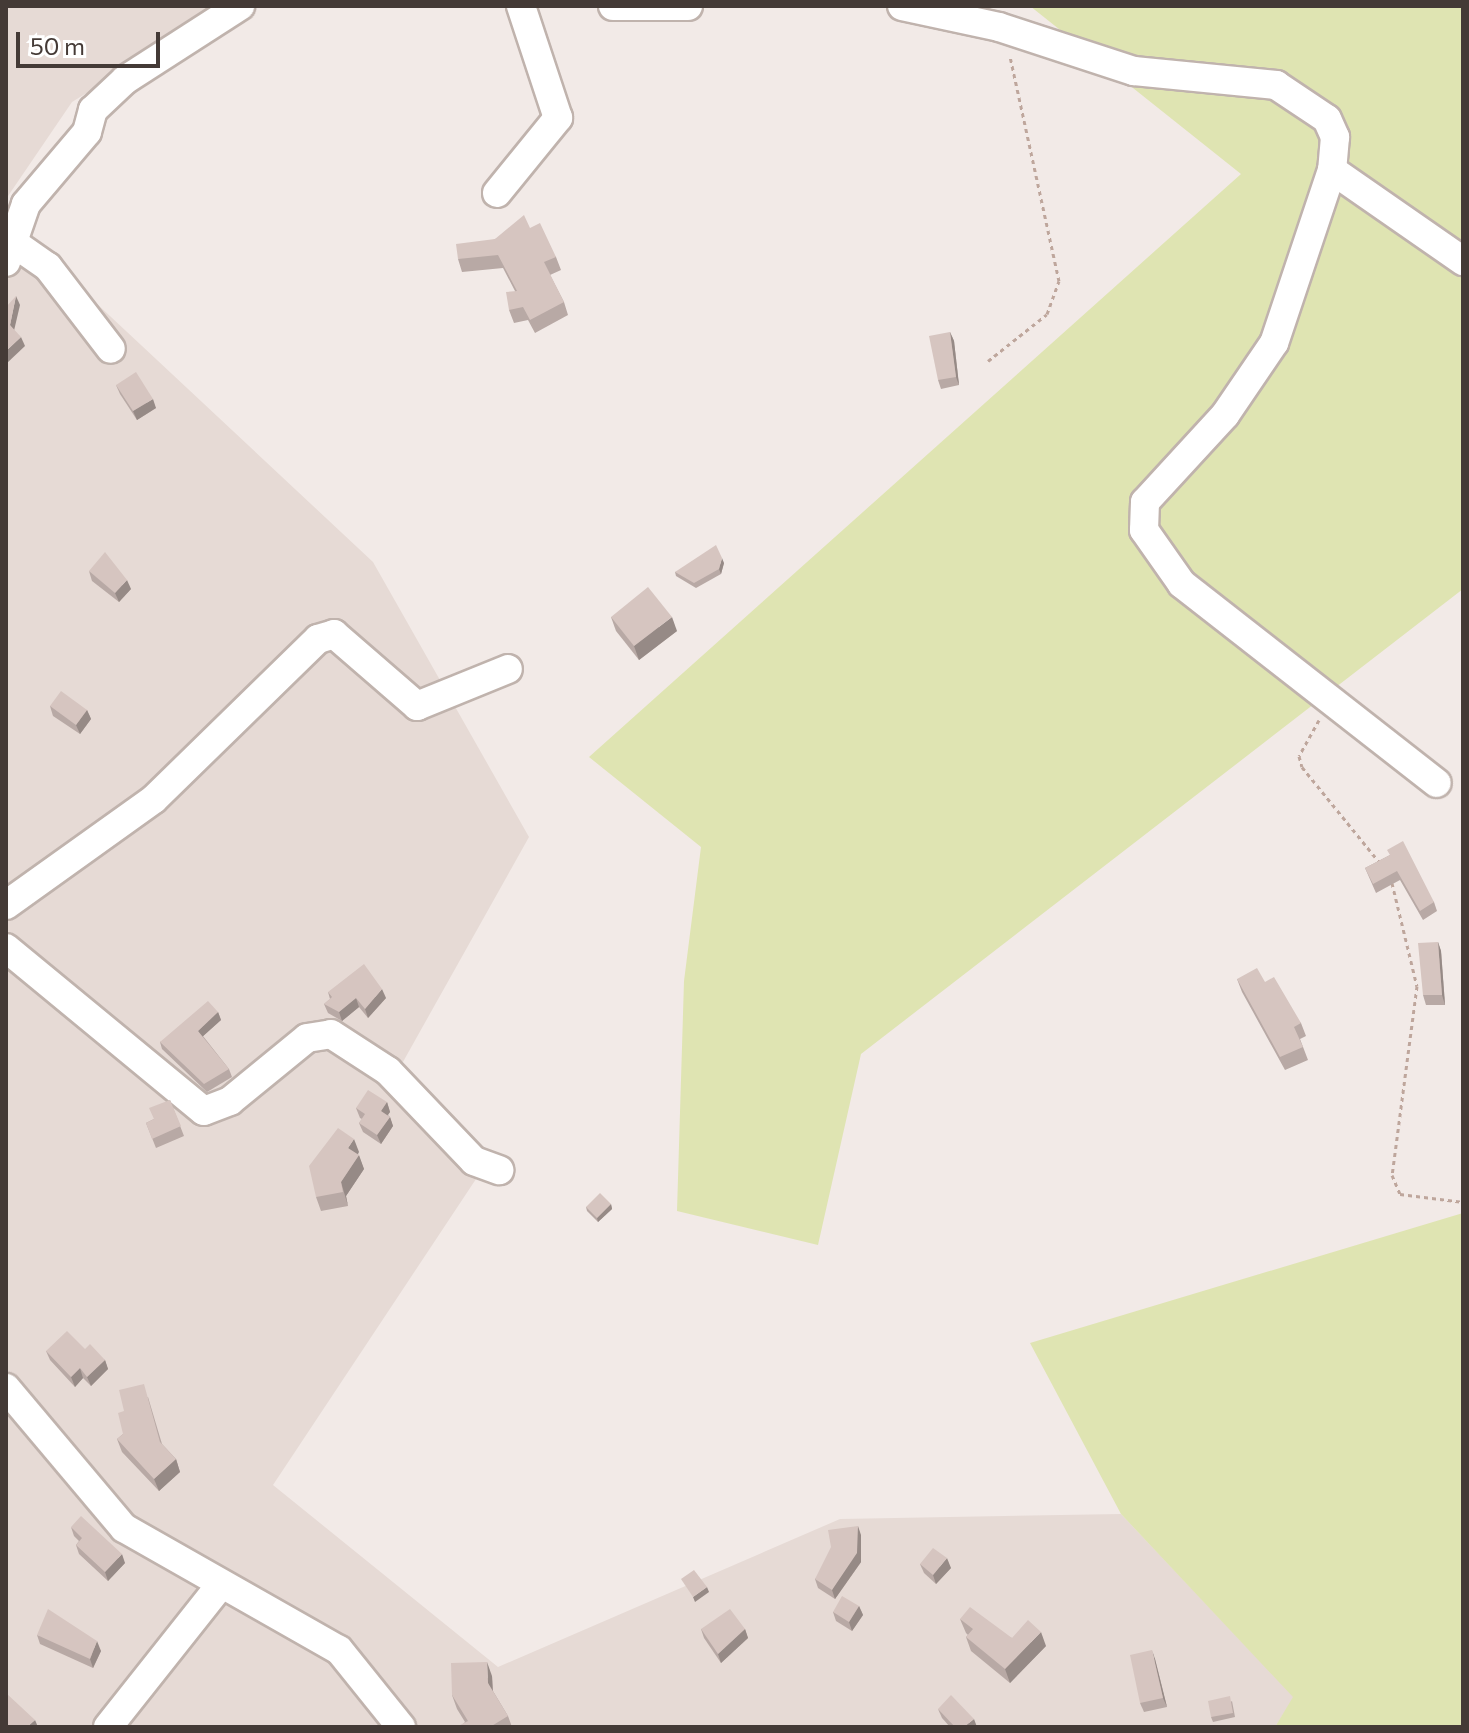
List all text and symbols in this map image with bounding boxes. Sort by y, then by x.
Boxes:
scale bar [20,16,164,66]
text: 50 m [30,31,85,60]

